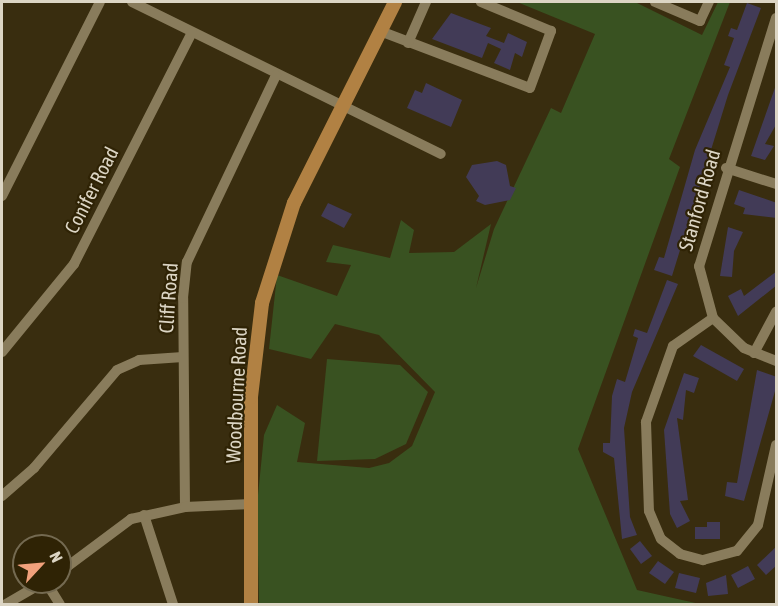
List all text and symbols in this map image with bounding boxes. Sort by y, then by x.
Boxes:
street label: Conifer Road [59,143,123,237]
street label: Stanford Road [673,147,725,253]
street label: Cliff Road [154,262,182,334]
street label: Woodbourne Road [220,326,252,464]
north arrow [12,534,72,594]
text: N [46,549,67,565]

